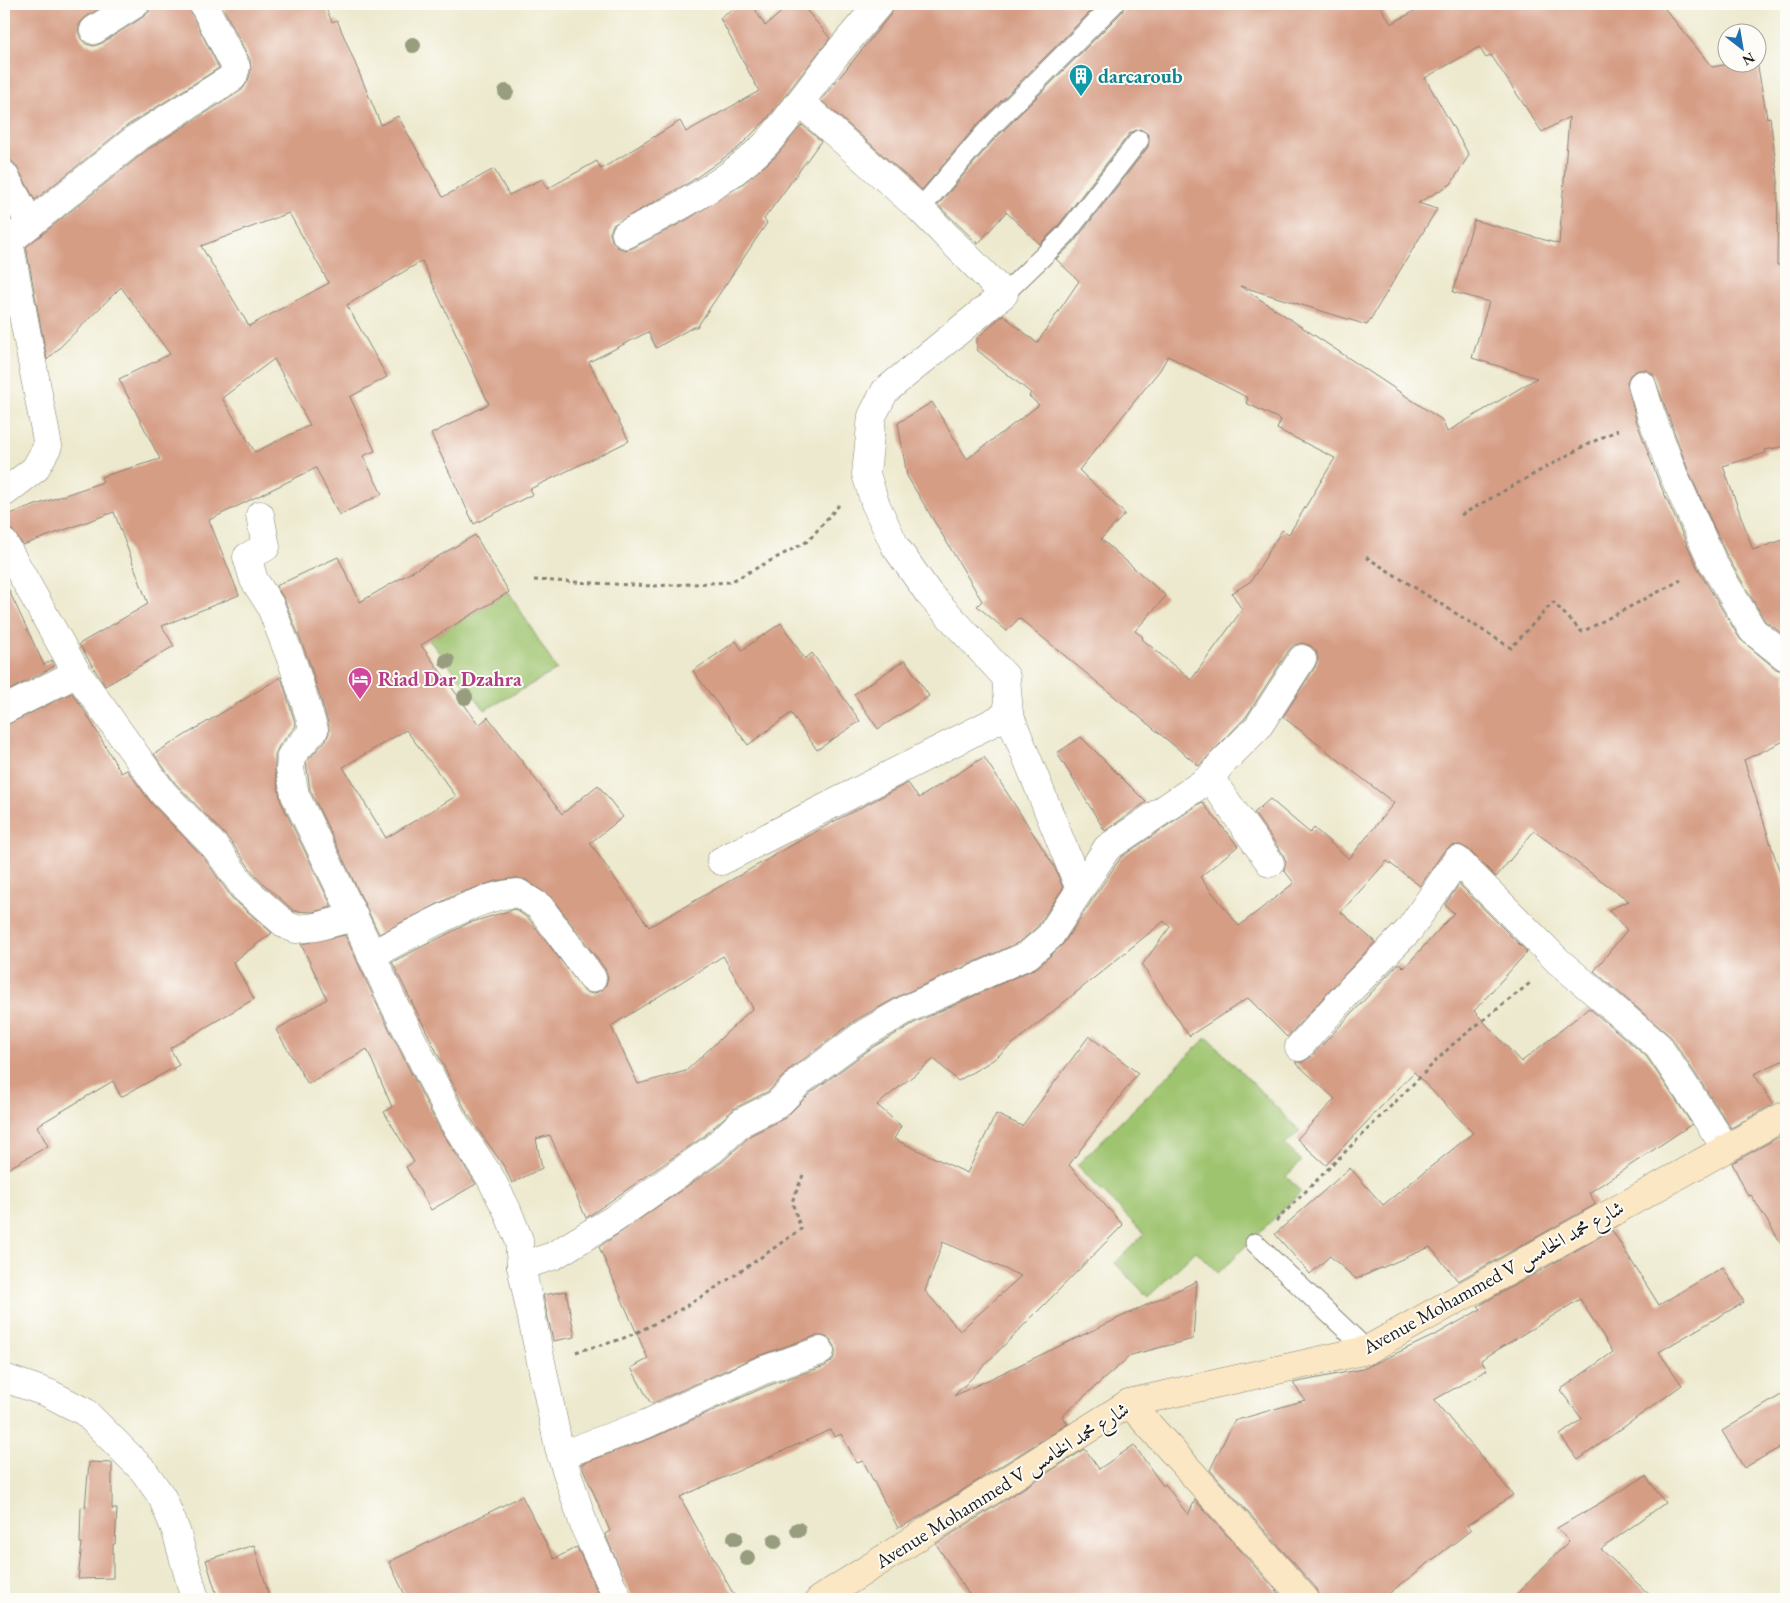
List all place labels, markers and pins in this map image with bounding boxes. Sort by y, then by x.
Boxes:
building icon: darcaroub [1068,63,1094,97]
place label: darcaroub [1098,63,1183,89]
hotel icon: Riad Dar Dzahra [347,666,373,700]
place label: Riad Dar Dzahra [378,666,522,692]

